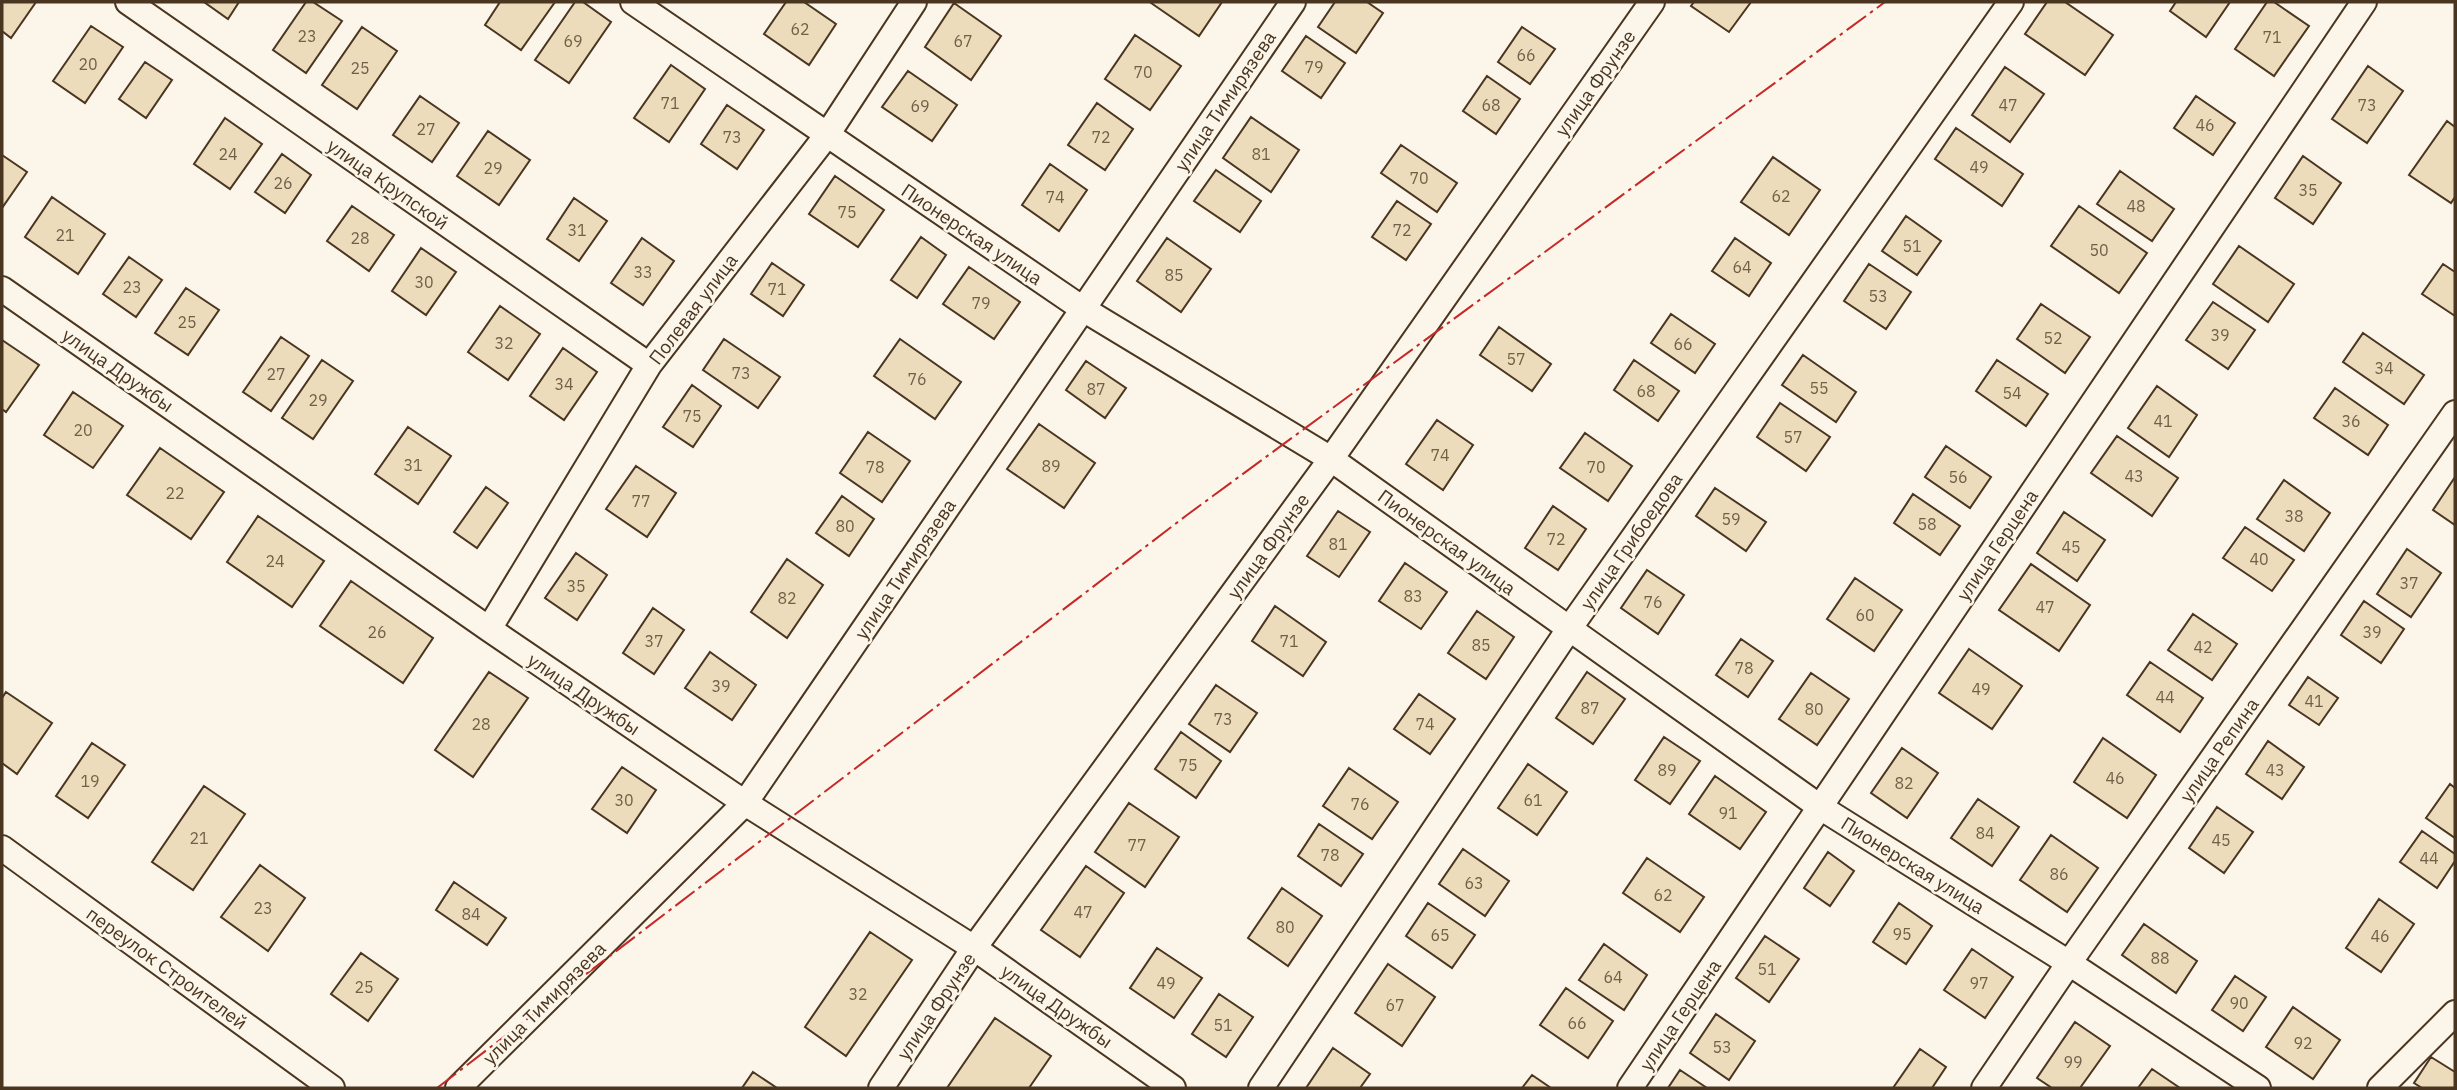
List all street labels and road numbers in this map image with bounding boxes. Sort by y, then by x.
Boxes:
street label: улица Фрунзе [1549,25,1641,141]
street label: улица Тимирязева [1169,26,1281,176]
street label: улица Крупской [323,133,453,235]
street label: Пионерская улица [897,178,1047,290]
street label: Полевая улица [643,249,743,369]
street label: улица Дружбы [58,323,178,417]
street label: улица Грибоедова [1575,468,1687,614]
street label: Пионерская улица [1373,484,1521,600]
street label: улица Герцена [1951,485,2043,605]
street label: улица Фрунзе [1222,489,1314,603]
street label: улица Тимирязева [849,494,961,644]
street label: улица Дружбы [523,648,645,740]
street label: улица Репина [2174,693,2264,807]
street label: Пионерская улица [1837,811,1989,919]
street label: переулок Строителей [82,901,252,1035]
street label: улица Тимирязева [477,936,611,1070]
street label: улица Фрунзе [891,948,981,1064]
street label: улица Герцена [1634,955,1726,1075]
street label: улица Дружбы [997,959,1117,1053]

